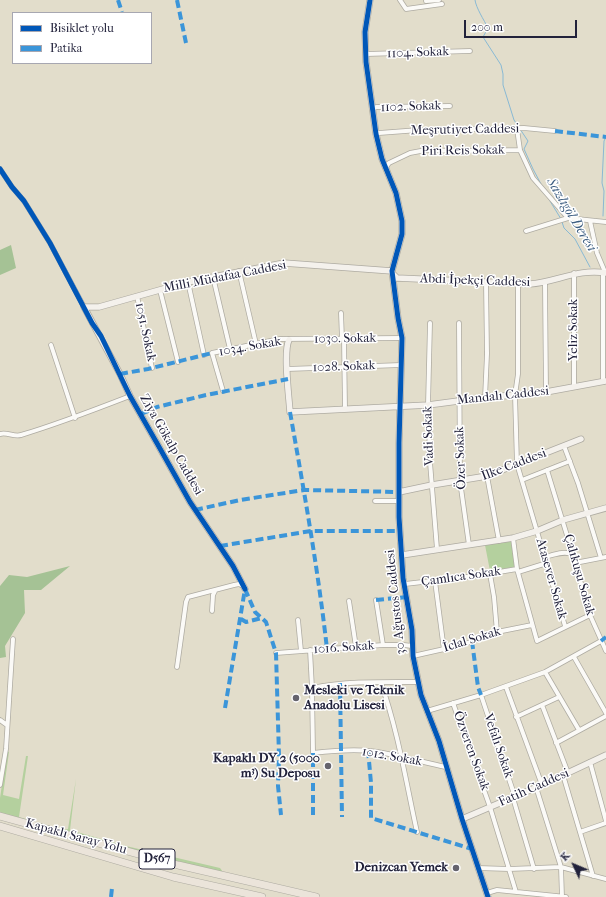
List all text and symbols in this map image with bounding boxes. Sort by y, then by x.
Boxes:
legend [12,12,152,64]
scale bar [466,12,579,38]
text: 200 m [471,20,503,34]
text: Bisiklet yolu [50,21,114,35]
text: Patika [50,41,82,55]
street label: 1104. Sokak [387,44,449,62]
street label: 1102. Sokak [380,98,442,116]
street label: Meşrutiyet Caddesi [411,121,519,139]
street label: Piri Reis Sokak [421,142,505,160]
water label: Sazlıgöl Deresi [542,175,600,255]
street label: Milli Müdafaa Caddesi [162,257,288,297]
street label: Abdi İpekçi Caddesi [420,271,530,291]
street label: Yeliz Sokak [566,299,582,361]
street label: 1051. Sokak [131,301,159,363]
street label: 1030. Sokak [314,331,376,347]
street label: 1034. Sokak [218,334,282,360]
street label: 1028. Sokak [312,358,376,376]
street label: Mandalı Caddesi [456,383,550,409]
street label: Ziya Gökalp Caddesi [136,392,206,498]
street label: Vadi Sokak [420,406,438,466]
street label: Özer Sokak [452,426,470,490]
street label: İlke Caddesi [479,445,549,485]
street label: Çalıkuşu Sokak [560,533,598,617]
street label: Atasever Sokak [532,537,570,621]
street label: 30 Ağustos Caddesi [383,549,409,655]
street label: Çamlıca Sokak [420,564,502,590]
street label: İclal Sokak [441,624,503,656]
street label: 1016. Sokak [313,638,375,658]
place label: Mesleki ve Teknik Anadolu Lisesi [304,683,404,714]
marker: Mesleki ve Teknik Anadolu Lisesi [291,693,301,703]
street label: Özveren Sokak [449,709,493,793]
street label: Vefalı Sokak [480,712,516,780]
street label: 1012. Sokak [361,744,423,770]
place label: Kapaklı DY 2 (5000 m³) Su Deposu [213,751,320,782]
marker: Kapaklı DY 2 (5000 m³) Su Deposu [323,761,333,771]
street label: Fatih Caddesi [496,766,572,810]
street label: Kapaklı Saray Yolu [24,816,128,858]
north arrow [554,845,594,885]
road number: D567 [139,849,175,869]
text: K [558,849,572,864]
place label: Denizcan Yemek [354,860,448,876]
marker: Denizcan Yemek [451,863,461,873]

